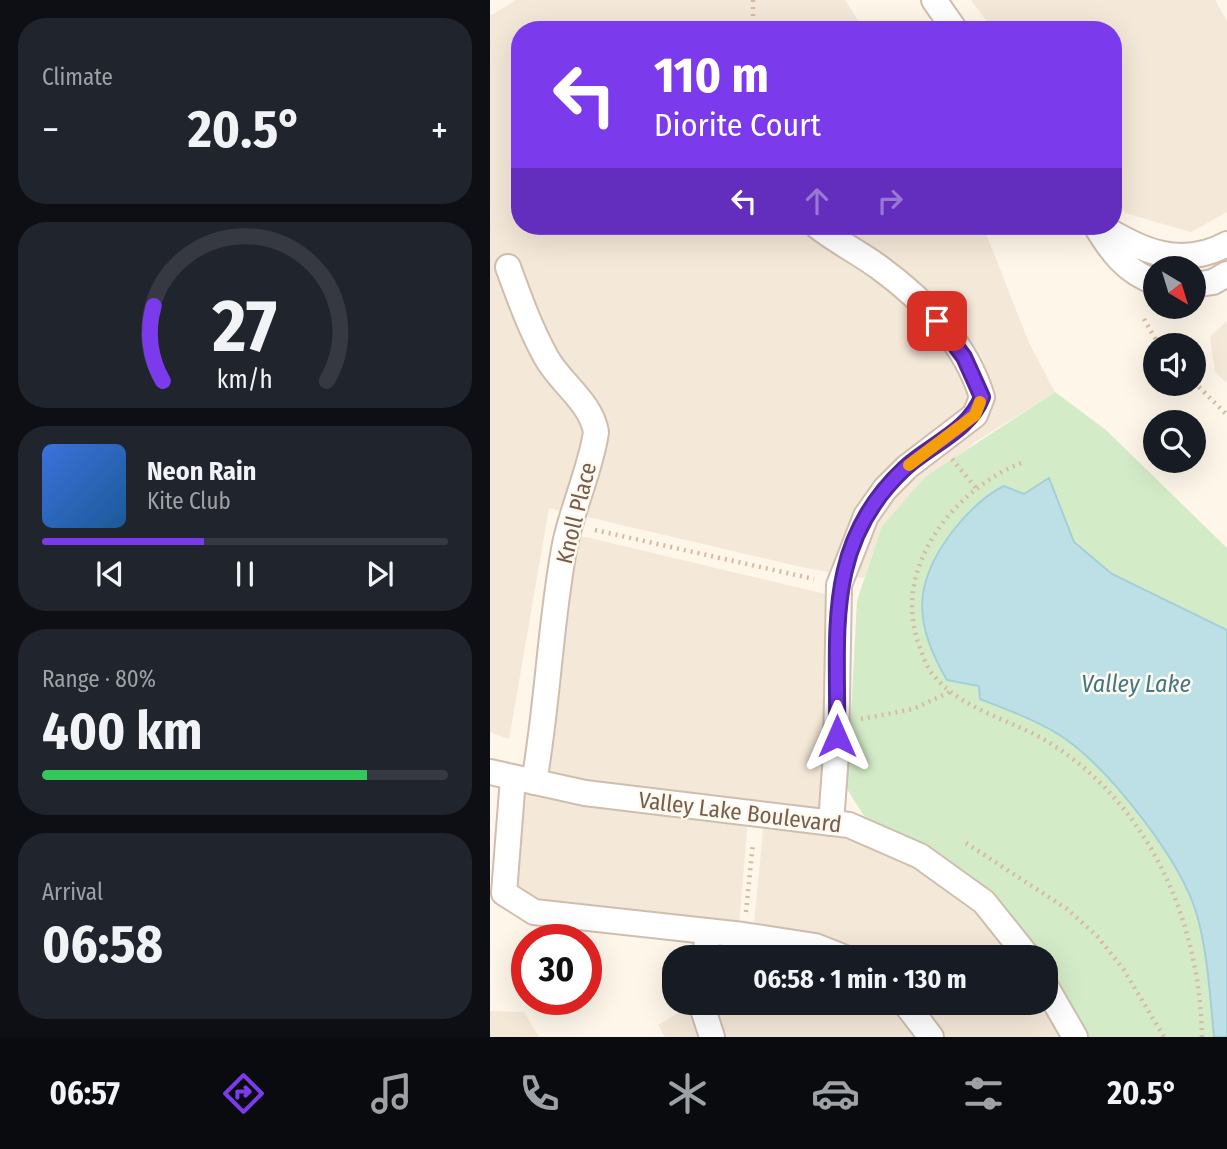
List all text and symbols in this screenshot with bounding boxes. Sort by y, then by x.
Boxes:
text: 110 m [654,46,769,105]
icon: left [539,49,630,140]
text: Climate [42,63,113,91]
text: 20.5° [188,98,302,161]
text: Diorite Court [654,106,821,144]
text: − [42,107,59,153]
text: + [431,107,448,153]
icon: left [725,182,763,220]
icon: ahead [798,182,836,220]
icon: right [871,182,909,220]
north arrow [1143,256,1206,318]
map controls [1143,256,1206,473]
text: 27 [212,283,277,370]
pin [907,291,967,351]
icon: arrive [918,302,956,340]
button: sound [1143,333,1206,396]
text: km/h [217,364,273,394]
button: search [1143,410,1206,473]
text: Neon Rain [147,456,256,487]
street label: Knoll Place [550,459,602,567]
text: Kite Club [147,487,231,515]
icon: previous [91,555,129,593]
icon: pause [226,555,264,593]
icon: next [361,555,399,593]
text: Range · 80% [42,665,156,693]
water label: Valley Lake [1081,670,1191,698]
position arrow [800,699,874,773]
text: 400 km [42,700,202,763]
street label: Valley Lake Boulevard [637,786,843,838]
text: Arrival [42,878,103,906]
text: 06:58 [42,913,163,976]
speed limit sign: 30 [511,924,602,1015]
text: 06:58 · 1 min · 130 m [753,964,967,995]
icon: directions [219,1069,268,1118]
icon: music [367,1069,416,1118]
icon: phone [515,1069,564,1118]
icon: climate [663,1069,712,1118]
icon: car [811,1069,860,1118]
icon: filters [959,1069,1008,1118]
text: 06:57 [50,1074,120,1112]
text: 20.5° [1107,1074,1177,1112]

